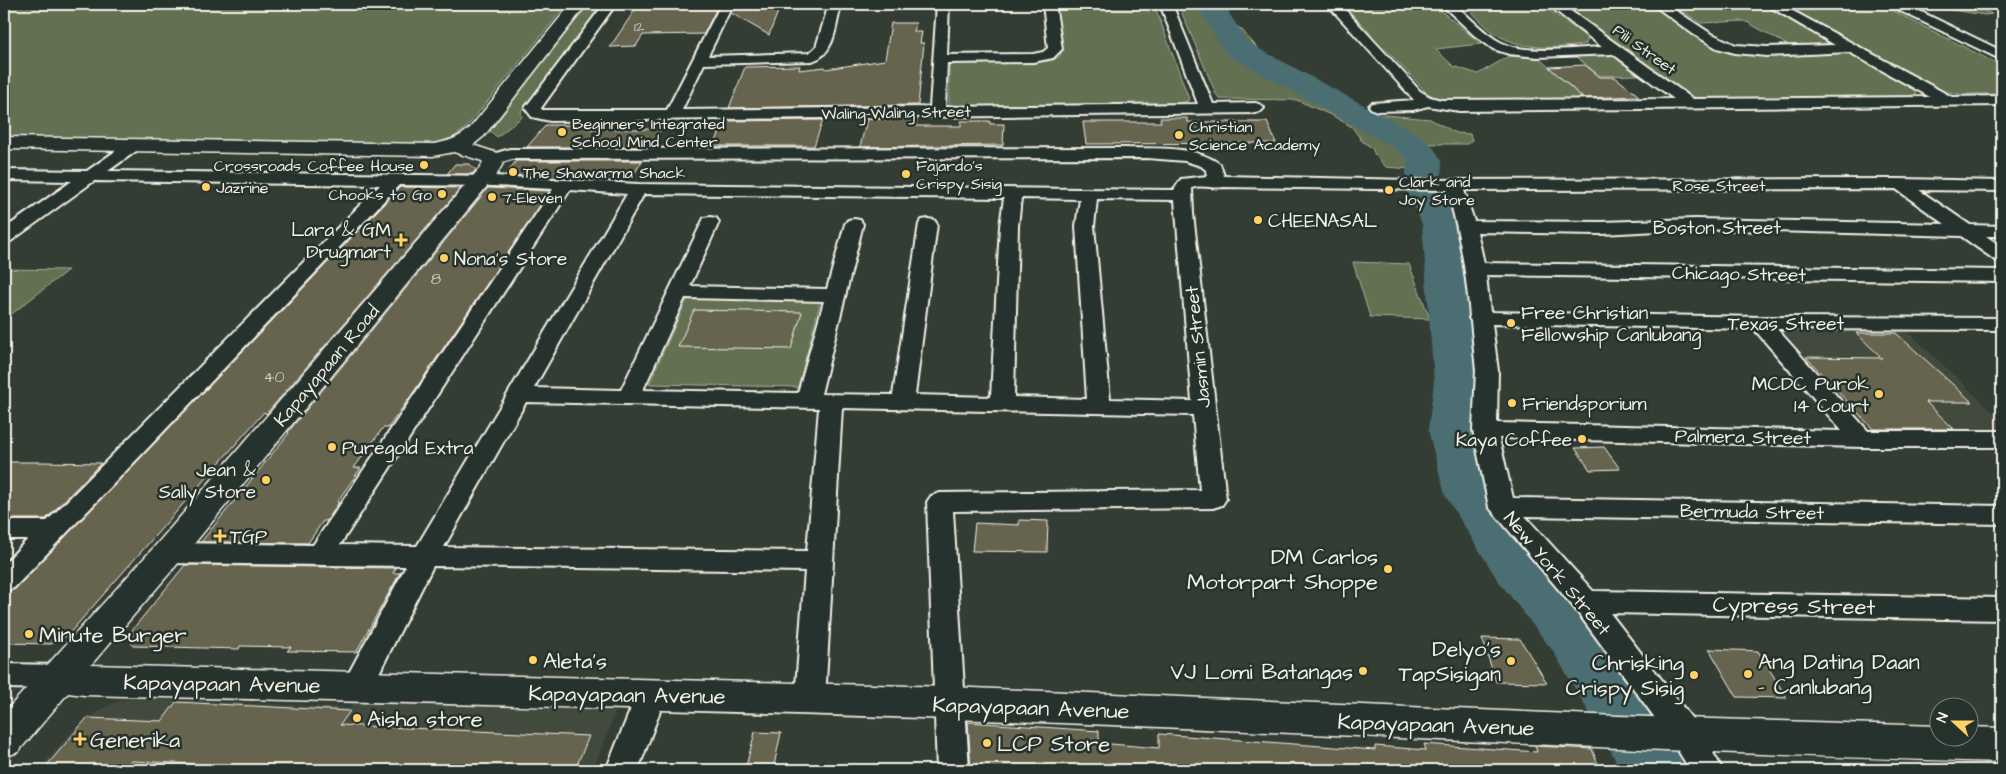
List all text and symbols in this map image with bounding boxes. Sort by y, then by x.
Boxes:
house number: 12 [634,17,644,37]
street label: Pili Street [1608,19,1681,81]
street label: Waling-Waling Street [821,101,971,126]
place label: Beginners Integrated School Mind Center [572,113,725,153]
place label: Christian Science Academy [1189,116,1321,157]
marker: Beginners Integrated School Mind Center [556,126,568,138]
marker: Christian Science Academy [1173,129,1185,141]
place label: Crossroads Coffee House [214,155,414,177]
place label: Fajardo's Crispy Sisig [916,155,1002,196]
marker: Crossroads Coffee House [418,159,430,171]
place label: The Shawarma Shack [523,162,686,184]
marker: The Shawarma Shack [507,166,519,178]
marker: Fajardo's Crispy Sisig [900,168,912,180]
place label: Clark and Joy Store [1399,171,1475,212]
street label: Rose Street [1673,175,1766,197]
place label: Jazrine [216,177,269,199]
marker: Jazrine [200,181,212,193]
place label: Chooks to Go [329,184,432,206]
marker: Clark and Joy Store [1383,184,1395,196]
place label: 7-Eleven [502,187,562,209]
marker: Chooks to Go [436,188,448,200]
marker: 7-Eleven [486,191,498,203]
place label: CHEENASAL [1268,208,1377,235]
marker: CHEENASAL [1252,214,1264,226]
street label: Boston Street [1653,215,1781,242]
place label: Lara & GM Drugmart [291,217,391,267]
marker: Lara & GM Drugmart [395,234,407,246]
place label: Nona's Store [454,246,567,273]
marker: Nona's Store [438,252,450,264]
street label: Chicago Street [1672,260,1807,290]
house number: 8 [431,268,441,290]
street label: Jasmin Street [1179,284,1218,409]
street label: Kapayapaan Road [268,299,387,434]
place label: Free Christian Fellowship Canlubang [1521,300,1702,350]
street label: Texas Street [1728,311,1845,338]
marker: Free Christian Fellowship Canlubang [1505,317,1517,329]
house number: 40 [264,366,284,388]
place label: MCDC Purok 14 Court [1752,371,1869,420]
marker: MCDC Purok 14 Court [1873,388,1885,400]
place label: Friendsporium [1522,391,1647,418]
marker: Friendsporium [1506,397,1518,409]
street label: Palmera Street [1675,423,1812,452]
place label: Kaya Coffee [1456,427,1572,455]
marker: Kaya Coffee [1576,433,1588,445]
place label: Puregold Extra [342,435,474,463]
marker: Puregold Extra [326,441,338,453]
place label: Jean & Sally Store [159,457,256,507]
marker: Jean & Sally Store [260,474,272,486]
street label: Bermuda Street [1680,498,1825,527]
street label: New York Street [1497,506,1617,642]
place label: TGP [230,524,267,551]
marker: TGP [214,530,226,542]
place label: DM Carlos Motorpart Shoppe [1187,542,1378,598]
marker: DM Carlos Motorpart Shoppe [1382,563,1394,575]
street label: Cypress Street [1712,590,1876,624]
place label: Minute Burger [39,620,187,652]
marker: Minute Burger [23,628,35,640]
place label: Delyo's TapSisigan [1398,634,1501,691]
place label: Aleta's [543,646,607,677]
place label: Ang Dating Daan - Canlubang [1758,647,1920,704]
place label: Chrisking Crispy Sisig [1566,648,1684,705]
marker: Aleta's [527,654,539,666]
marker: Delyo's TapSisigan [1505,655,1517,667]
place label: VJ Lomi Batangas [1170,657,1353,689]
marker: VJ Lomi Batangas [1357,665,1369,677]
street label: Kapayapaan Avenue [123,667,321,703]
marker: Ang Dating Daan - Canlubang [1742,668,1754,680]
marker: Chrisking Crispy Sisig [1688,669,1700,681]
street label: Kapayapaan Avenue [528,678,726,714]
street label: Kapayapaan Avenue [932,690,1130,728]
north arrow [1928,696,1978,746]
place label: Aisha store [367,704,483,735]
street label: Kapayapaan Avenue [1337,707,1535,745]
text: N [1932,710,1954,725]
marker: Aisha store [351,712,363,724]
place label: Generika [90,725,180,756]
place label: LCP Store [997,729,1110,760]
marker: Generika [74,733,86,745]
marker: LCP Store [981,737,993,749]

